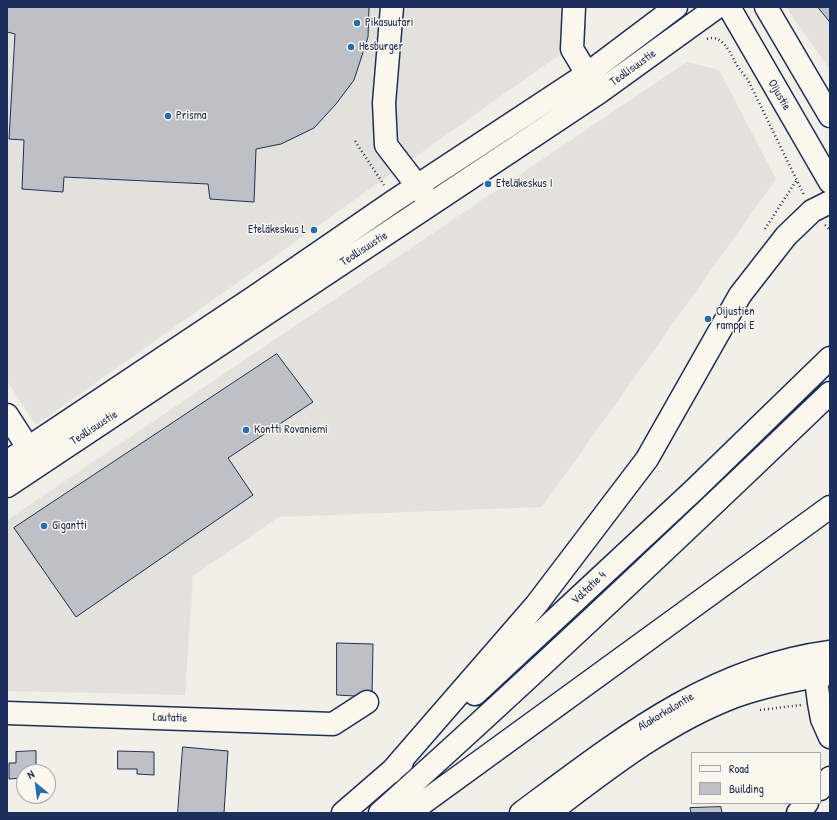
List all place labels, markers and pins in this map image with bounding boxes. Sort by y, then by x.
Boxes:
place label: Pikasuutari [365,16,414,30]
marker: Pikasuutari [352,18,362,28]
place label: Hesburger [359,40,403,54]
marker: Hesburger [346,42,356,52]
place label: Prisma [176,109,207,123]
marker: Prisma [163,111,173,121]
place label: Eteläkeskus I [496,177,552,191]
marker: Eteläkeskus I [483,179,493,189]
place label: Eteläkeskus L [248,223,306,237]
marker: Eteläkeskus L [309,225,319,235]
place label: Oijustien ramppi E [716,305,755,333]
marker: Oijustien ramppi E [703,314,713,324]
place label: Kontti Rovaniemi [254,423,328,437]
marker: Kontti Rovaniemi [241,425,251,435]
place label: Gigantti [52,519,87,533]
marker: Gigantti [39,521,49,531]

